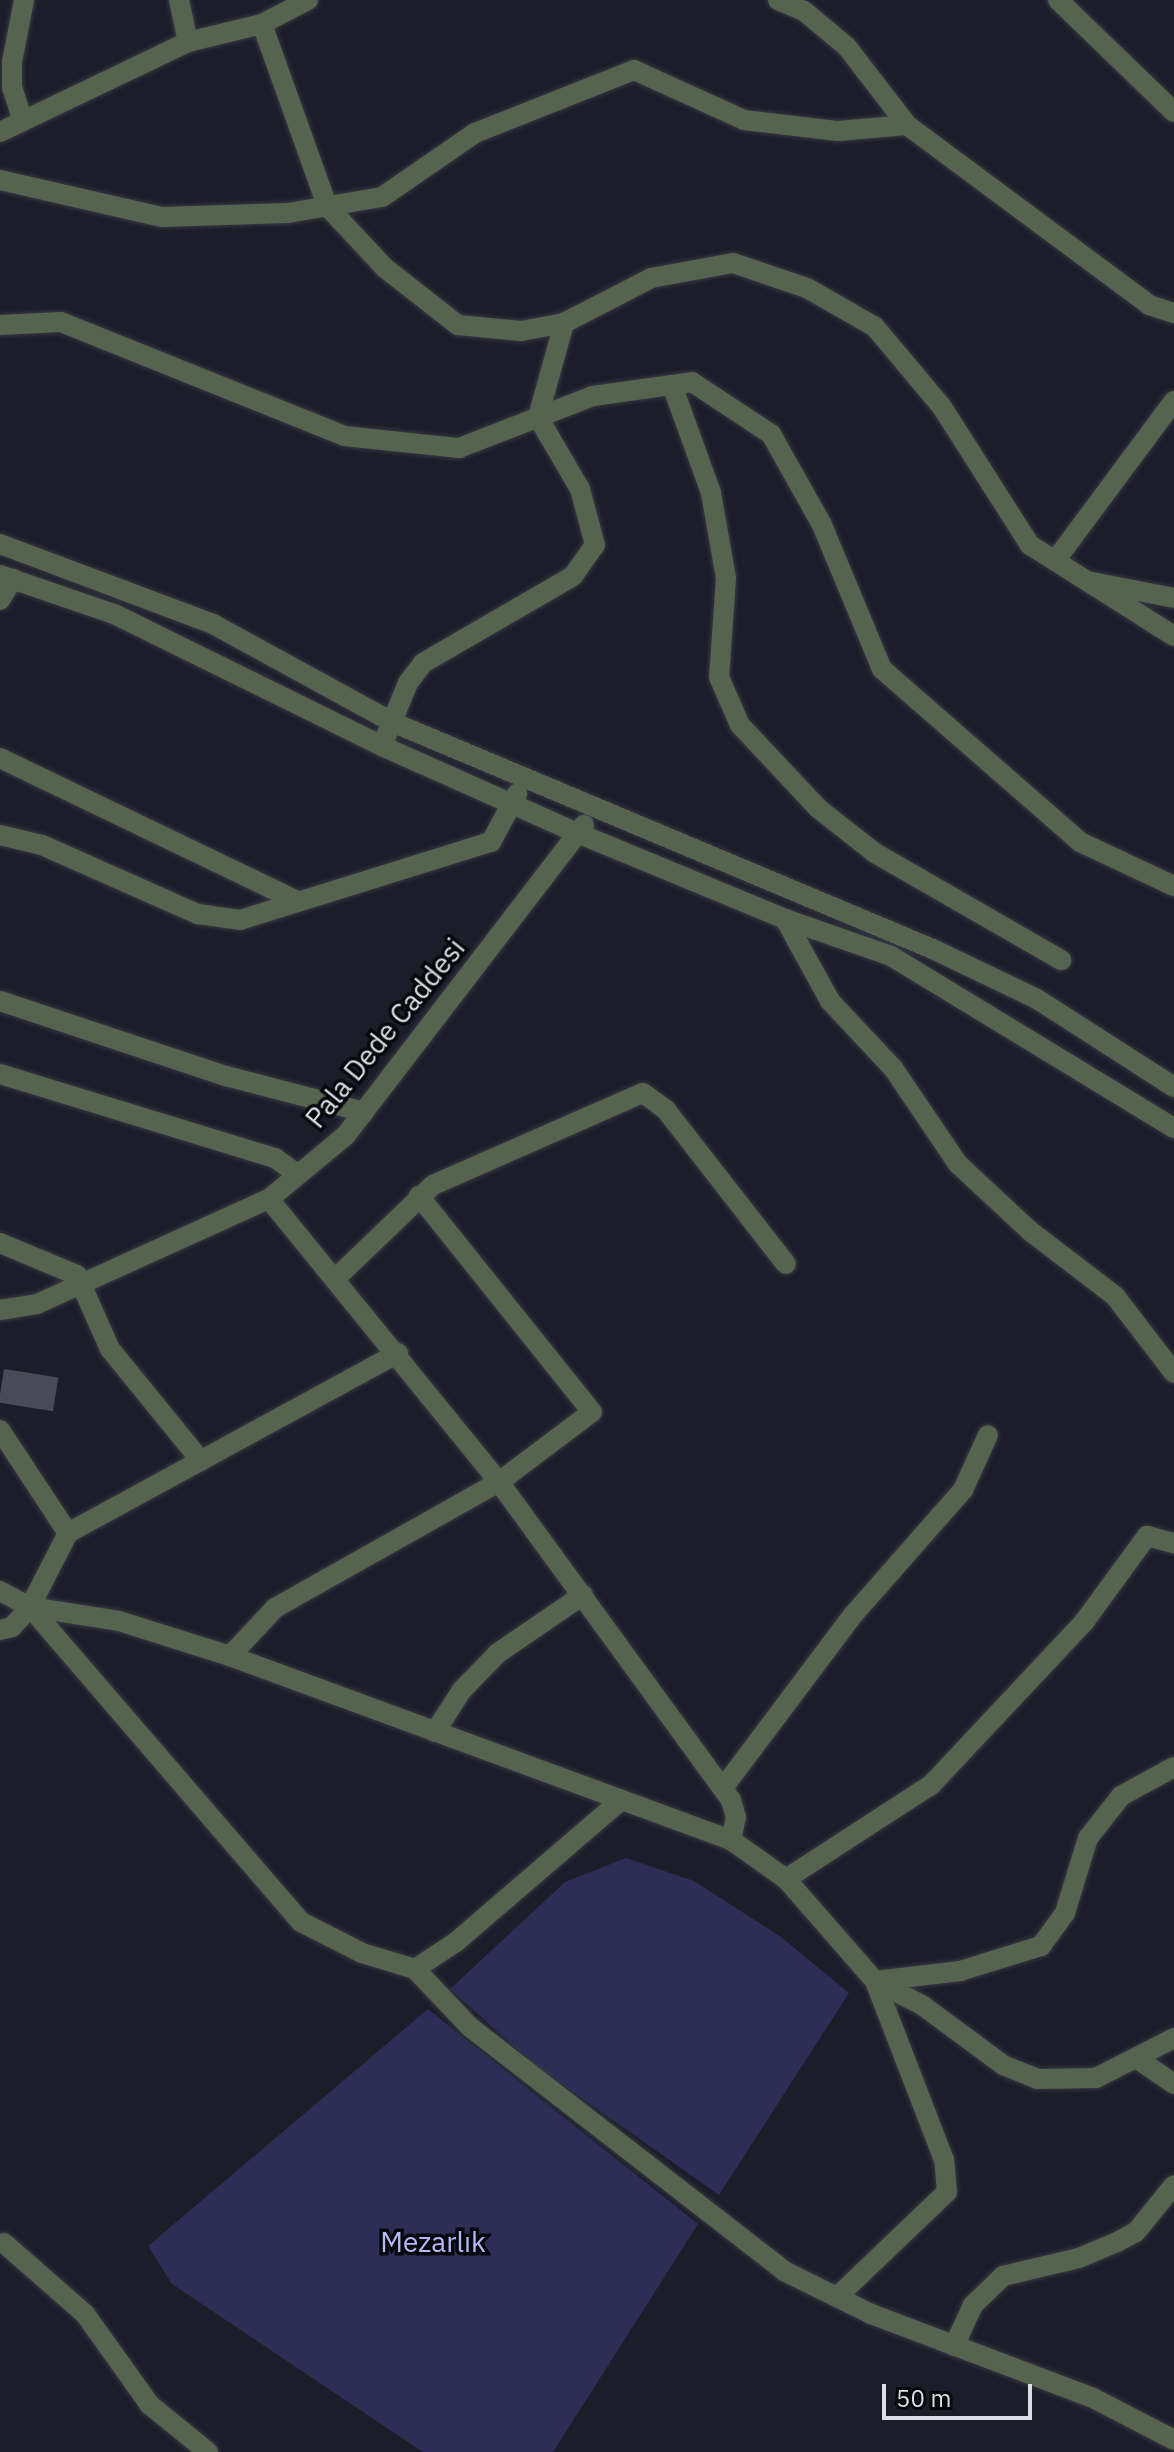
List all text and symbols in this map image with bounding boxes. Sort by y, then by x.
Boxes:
street label: Pala Dede Caddesi [298,931,472,1135]
park label: Mezarlık [380,2225,486,2259]
scale bar [886,2368,1036,2418]
text: 50 m [896,2382,951,2414]

